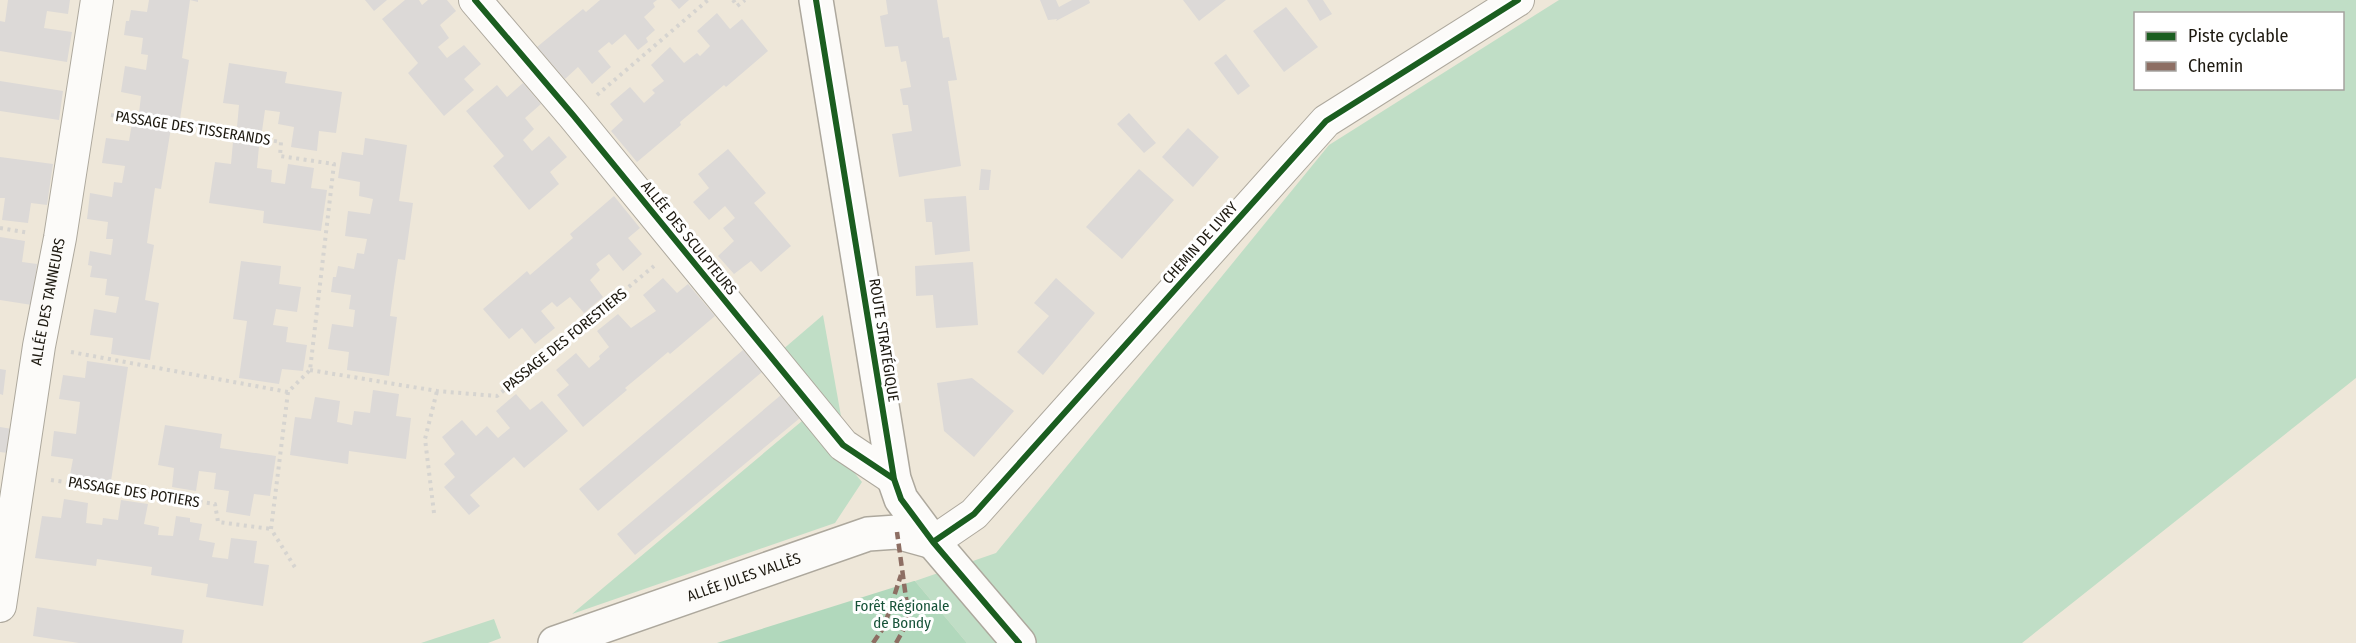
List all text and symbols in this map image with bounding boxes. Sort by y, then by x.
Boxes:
legend [2134,12,2344,90]
text: Piste cyclable [2188,25,2288,47]
text: Chemin [2188,55,2243,77]
street label: PASSAGE DES TISSERANDS [114,107,272,149]
street label: ALLÉE DES SCULPTEURS [637,177,741,299]
street label: CHEMIN DE LIVRY [1159,198,1242,288]
street label: ALLÉE DES TANNEURS [27,237,69,367]
street label: ROUTE STRATÉGIQUE [865,277,903,403]
street label: PASSAGE DES FORESTIERS [499,284,631,396]
street label: PASSAGE DES POTIERS [67,473,201,511]
street label: ALLÉE JULES VALLÈS [685,549,803,605]
park label: Forêt Régionale de Bondy [854,597,950,632]

